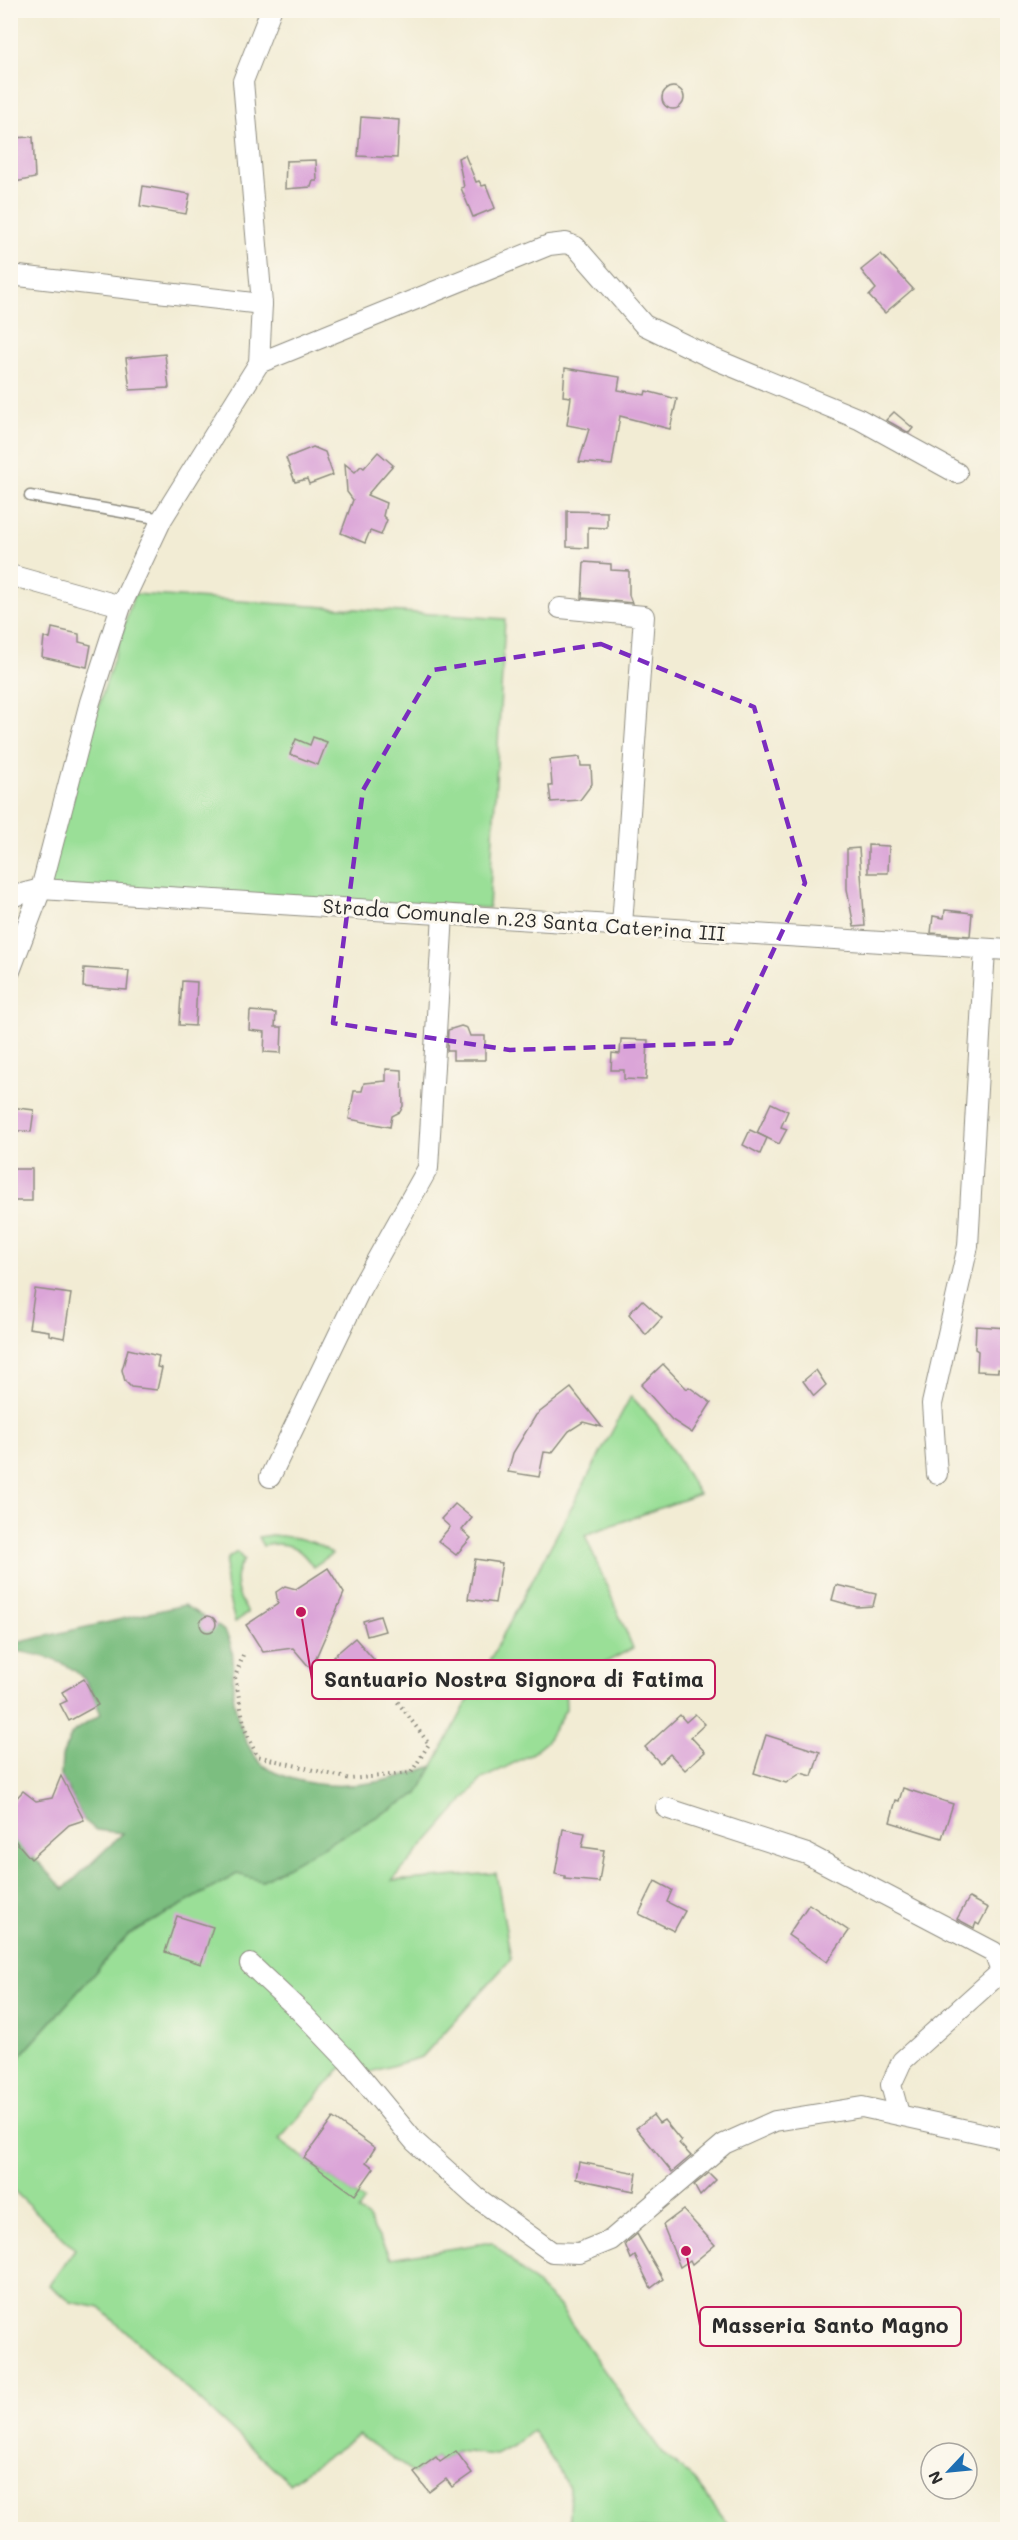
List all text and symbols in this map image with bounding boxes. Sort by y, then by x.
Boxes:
street label: Strada Comunale n.23 Santa Caterina III [322,892,726,946]
callout: Santuario Nostra Signora di Fatima [312,1660,715,1699]
text: Santuario Nostra Signora di Fatima [324,1665,704,1692]
callout: Masseria Santo Magno [700,2307,961,2346]
text: Masseria Santo Magno [712,2311,949,2338]
north arrow [919,2441,979,2501]
text: N [923,2468,947,2488]

